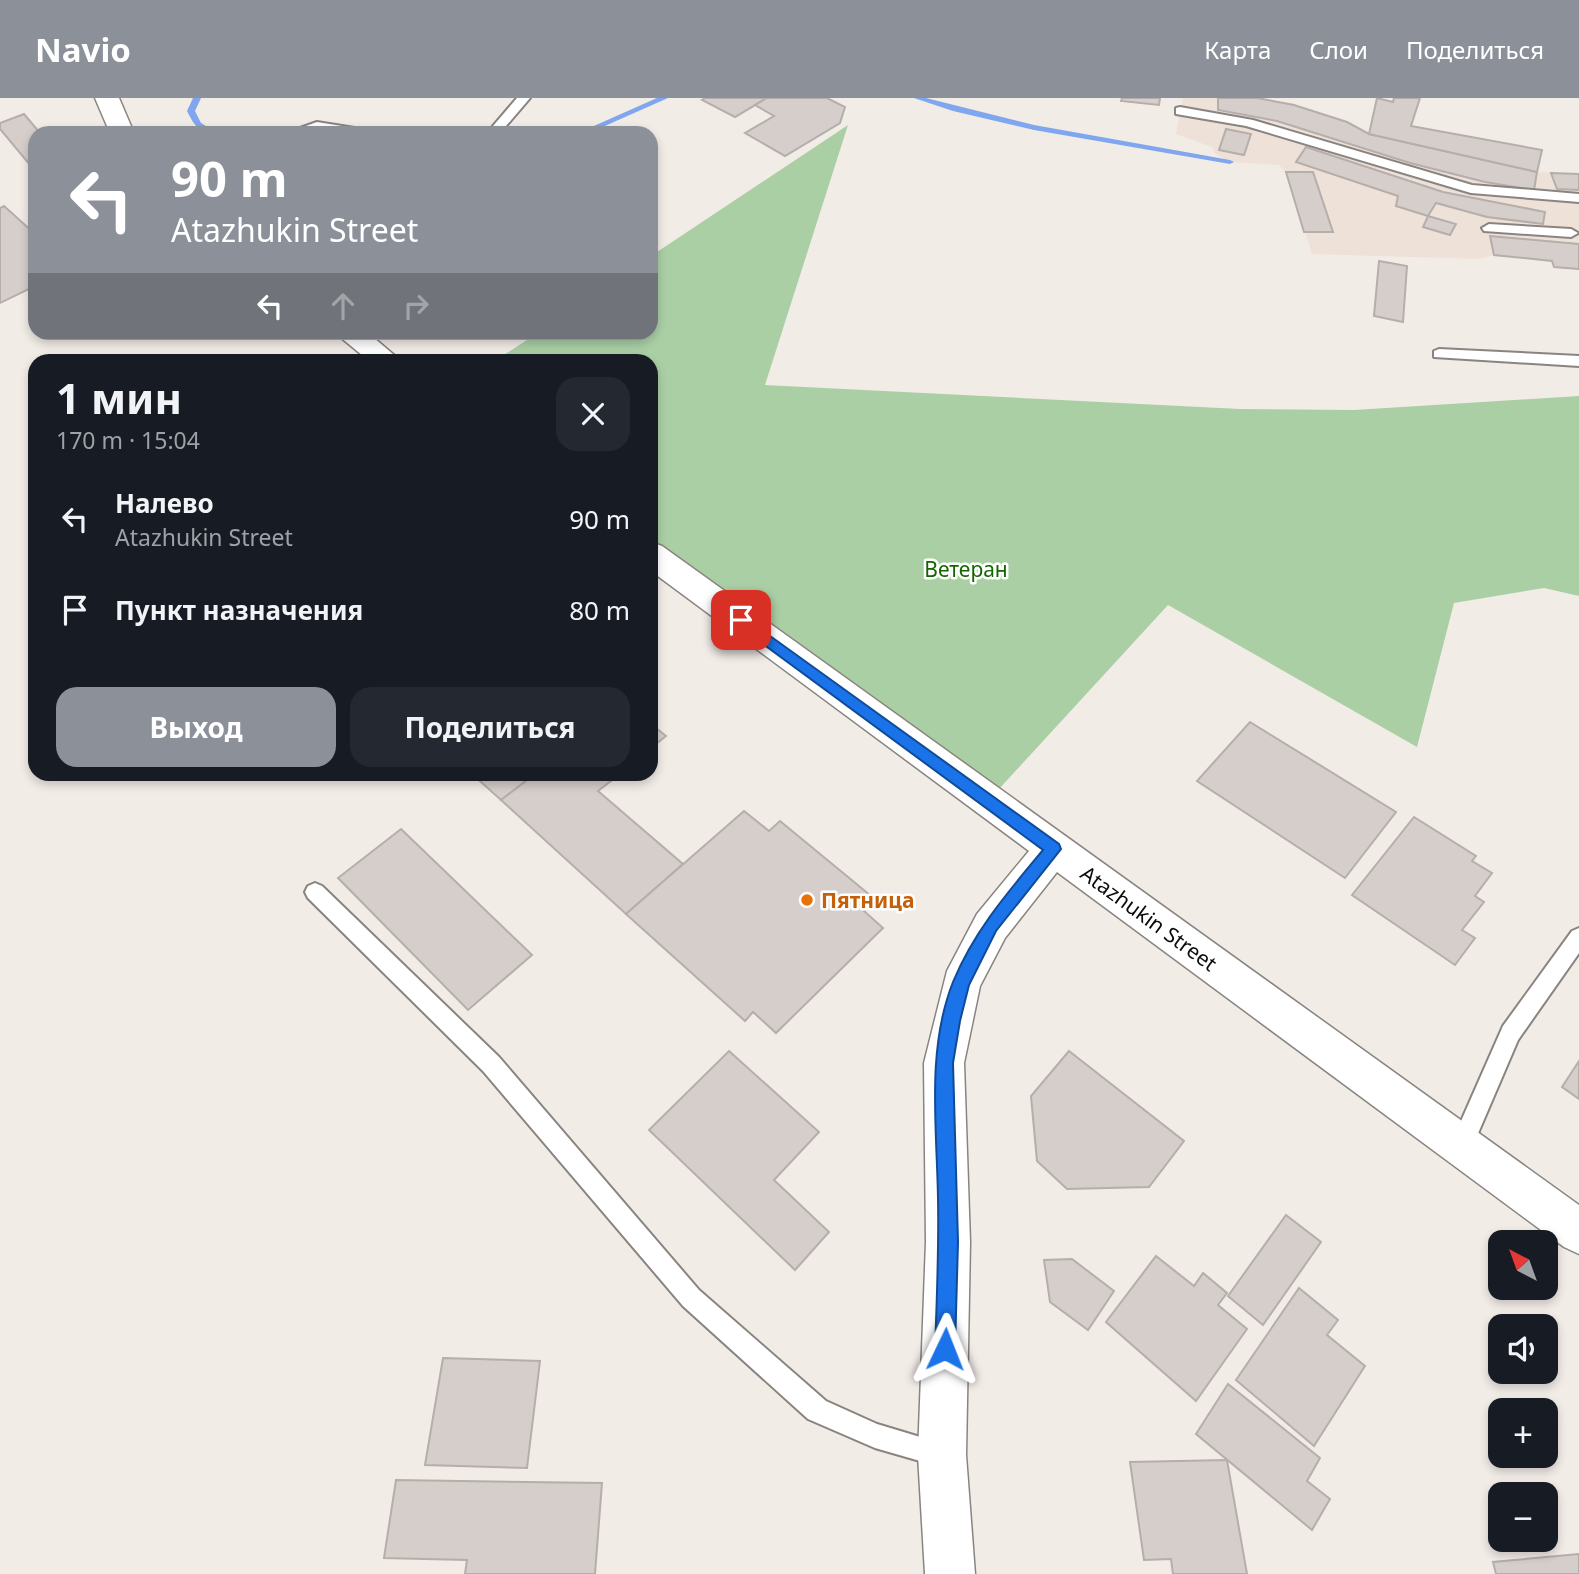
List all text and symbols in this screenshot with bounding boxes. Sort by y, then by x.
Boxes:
text: Navio [35,27,131,72]
text: Карта [1204,33,1271,66]
text: Слои [1309,33,1368,66]
text: Поделиться [1406,33,1544,66]
text: 90 m [171,145,288,211]
icon: left [56,154,147,245]
text: Atazhukin Street [171,208,418,251]
icon: left [251,287,289,325]
icon: ahead [324,287,362,325]
icon: right [397,287,435,325]
text: 1 мин [56,369,182,426]
button: close [556,377,630,451]
text: 170 m · 15:04 [56,424,200,456]
text: Налево [115,485,214,521]
icon: left [56,500,94,538]
text: 90 m [569,501,630,537]
text: Atazhukin Street [115,521,293,553]
park label: Ветеран [924,555,1008,583]
pin [711,590,771,650]
icon: arrive [56,591,94,629]
text: Пункт назначения [115,592,363,628]
text: 80 m [569,592,630,628]
icon: arrive [722,601,760,639]
button: Выход [56,687,336,767]
button: Поделиться [350,687,630,767]
street label: Atazhukin Street [1075,859,1223,977]
place label: Пятница [821,886,914,914]
marker: Пятница [799,892,815,908]
north arrow [1488,1230,1558,1300]
map controls [1488,1230,1558,1552]
position arrow [908,1312,982,1386]
button: sound [1488,1314,1558,1384]
button: + [1488,1398,1558,1468]
button: − [1488,1482,1558,1552]

